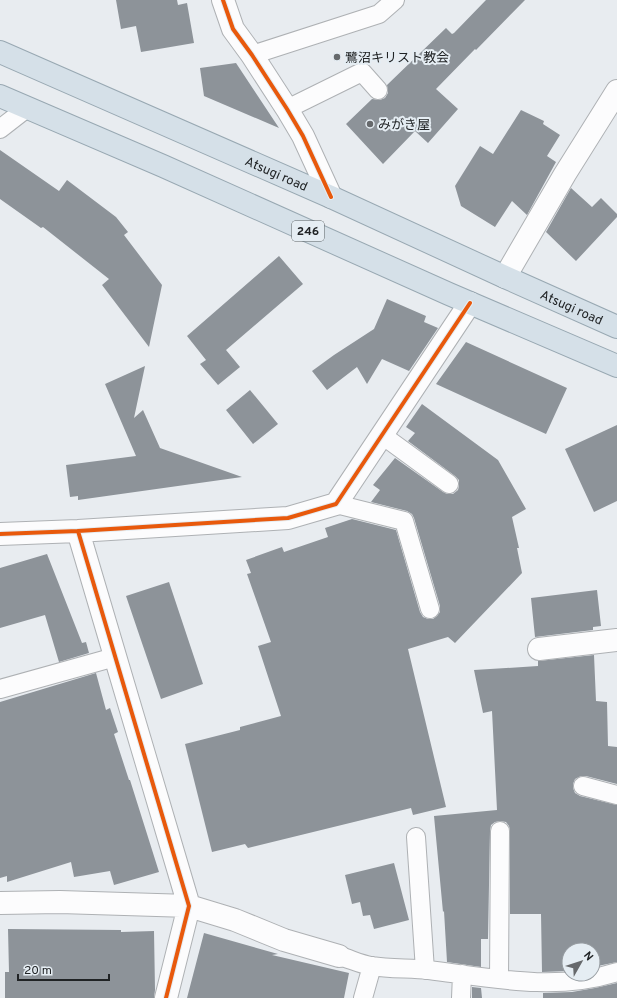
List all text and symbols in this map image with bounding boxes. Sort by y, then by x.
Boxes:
place label: 鷺沼キリスト教会 [345,50,449,67]
marker: 鷺沼キリスト教会 [332,52,342,62]
place label: みがき屋 [378,117,430,134]
marker: みがき屋 [365,119,375,129]
street label: Atsugi road [242,154,310,196]
road number: 246 [292,221,324,241]
street label: Atsugi road [537,288,605,330]
north arrow [561,942,601,982]
text: N [580,949,596,964]
scale bar [18,956,109,982]
text: 20 m [24,963,52,979]

